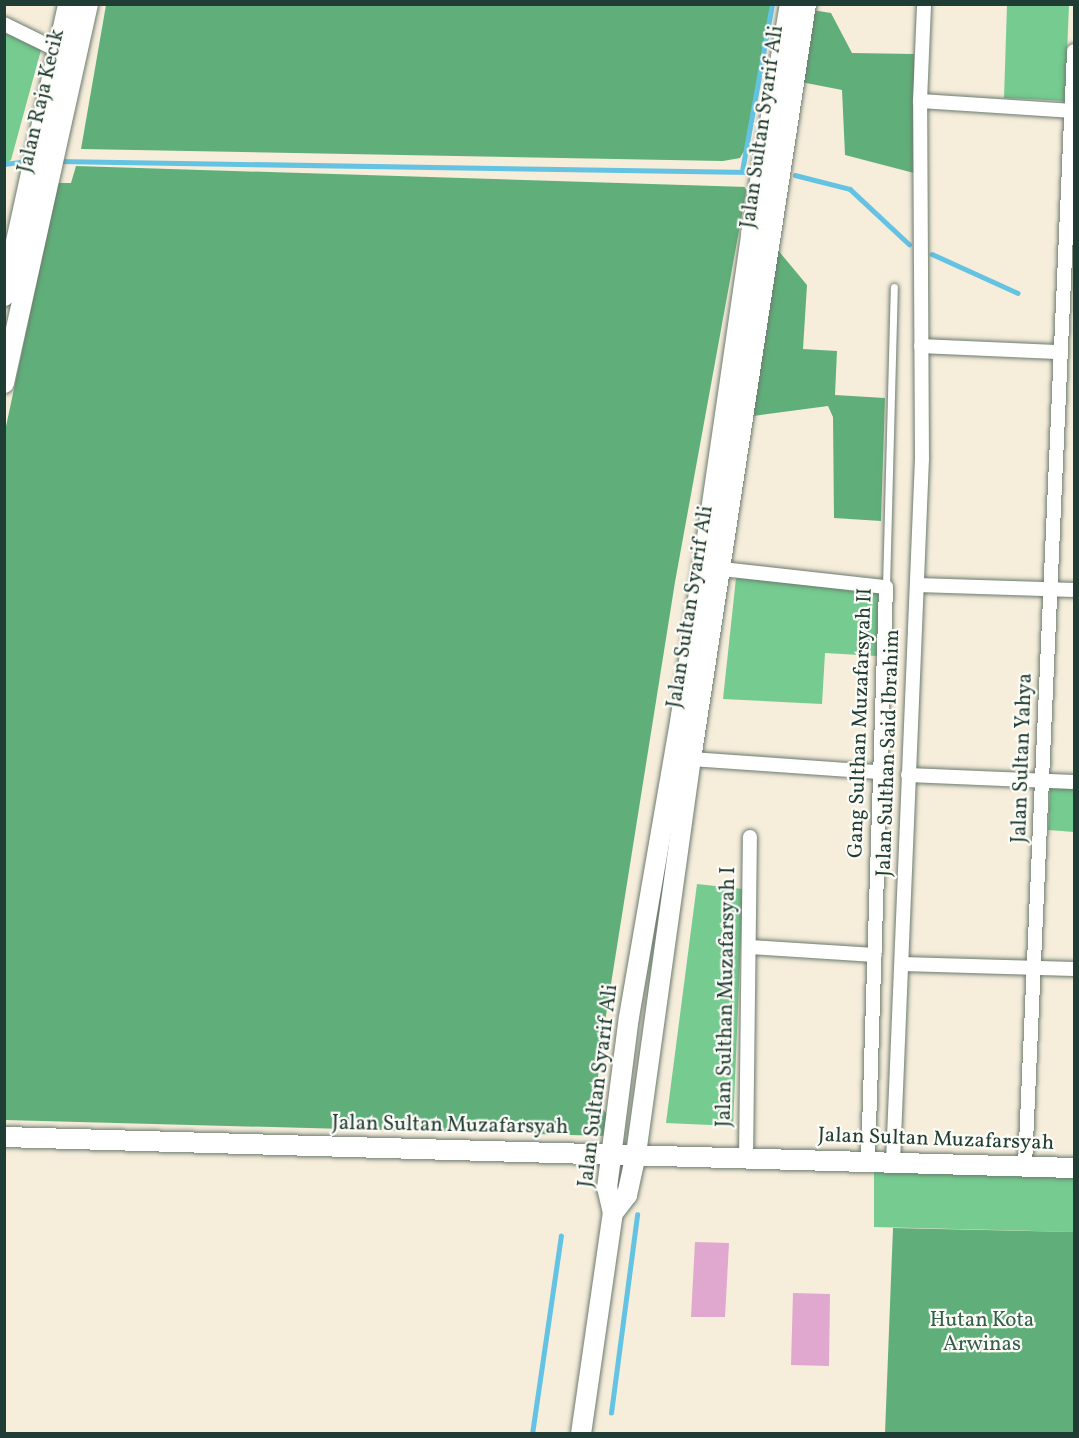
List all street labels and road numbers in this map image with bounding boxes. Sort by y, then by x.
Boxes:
street label: Jalan Sultan Syarif Ali [736,25,790,229]
street label: Jalan Raja Kecik [13,27,71,175]
street label: Jalan Sultan Syarif Ali [663,505,719,709]
street label: Gang Sulthan Muzafarsyah II [844,587,878,859]
street label: Jalan Sulthan Said Ibrahim [872,629,906,877]
street label: Jalan Sultan Yahya [1007,672,1039,844]
street label: Jalan Sulthan Muzafarsyah I [712,867,742,1127]
street label: Jalan Sultan Syarif Ali [574,984,624,1188]
street label: Jalan Sultan Muzafarsyah [332,1111,568,1141]
street label: Jalan Sultan Muzafarsyah [817,1123,1055,1157]

